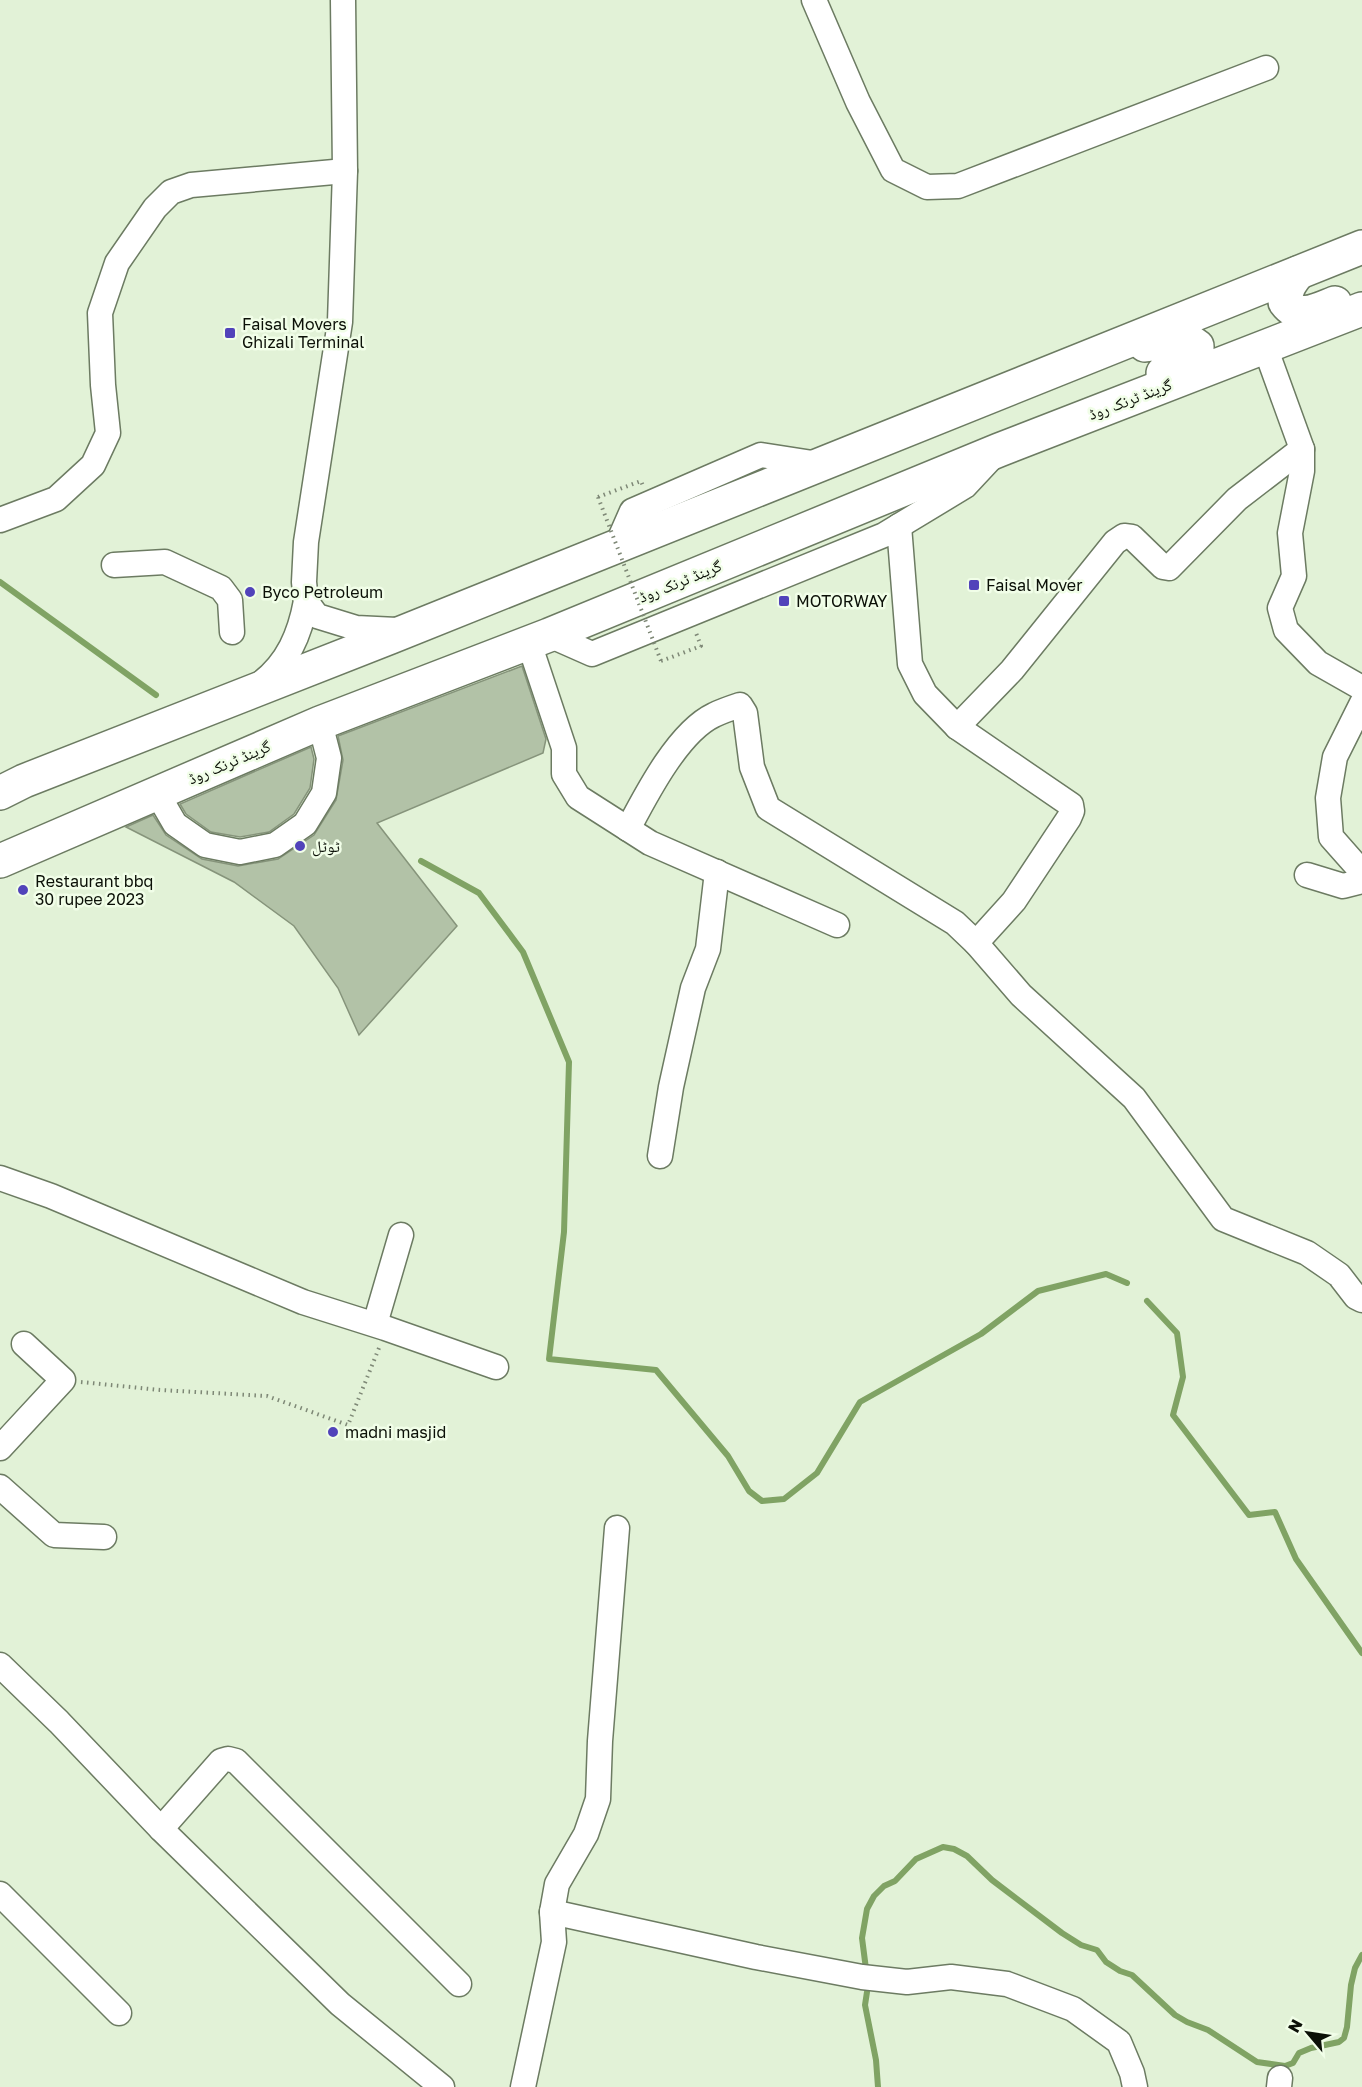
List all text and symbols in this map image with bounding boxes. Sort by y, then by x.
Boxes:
place label: Faisal Movers Ghizali Terminal [242,314,364,352]
marker: Faisal Movers Ghizali Terminal [223,326,237,340]
street label: گرینڈ ٹرنک روڈ [1085,374,1175,424]
street label: گرینڈ ٹرنک روڈ [636,555,725,607]
place label: Faisal Mover [986,575,1082,595]
marker: Faisal Mover [967,578,981,592]
place label: Byco Petroleum [262,582,383,602]
marker: Byco Petroleum [243,585,257,599]
place label: MOTORWAY [796,591,888,611]
marker: MOTORWAY [777,594,791,608]
street label: گرینڈ ٹرنک روڈ [185,735,274,788]
place label: ٹوٹل [312,836,340,857]
marker: ٹوٹل [293,839,307,853]
place label: Restaurant bbq 30 rupee 2023 [35,871,153,909]
marker: Restaurant bbq 30 rupee 2023 [16,883,30,897]
place label: madni masjid [345,1422,446,1442]
marker: madni masjid [326,1425,340,1439]
north arrow [1278,2003,1338,2063]
text: N [1283,2016,1307,2036]

